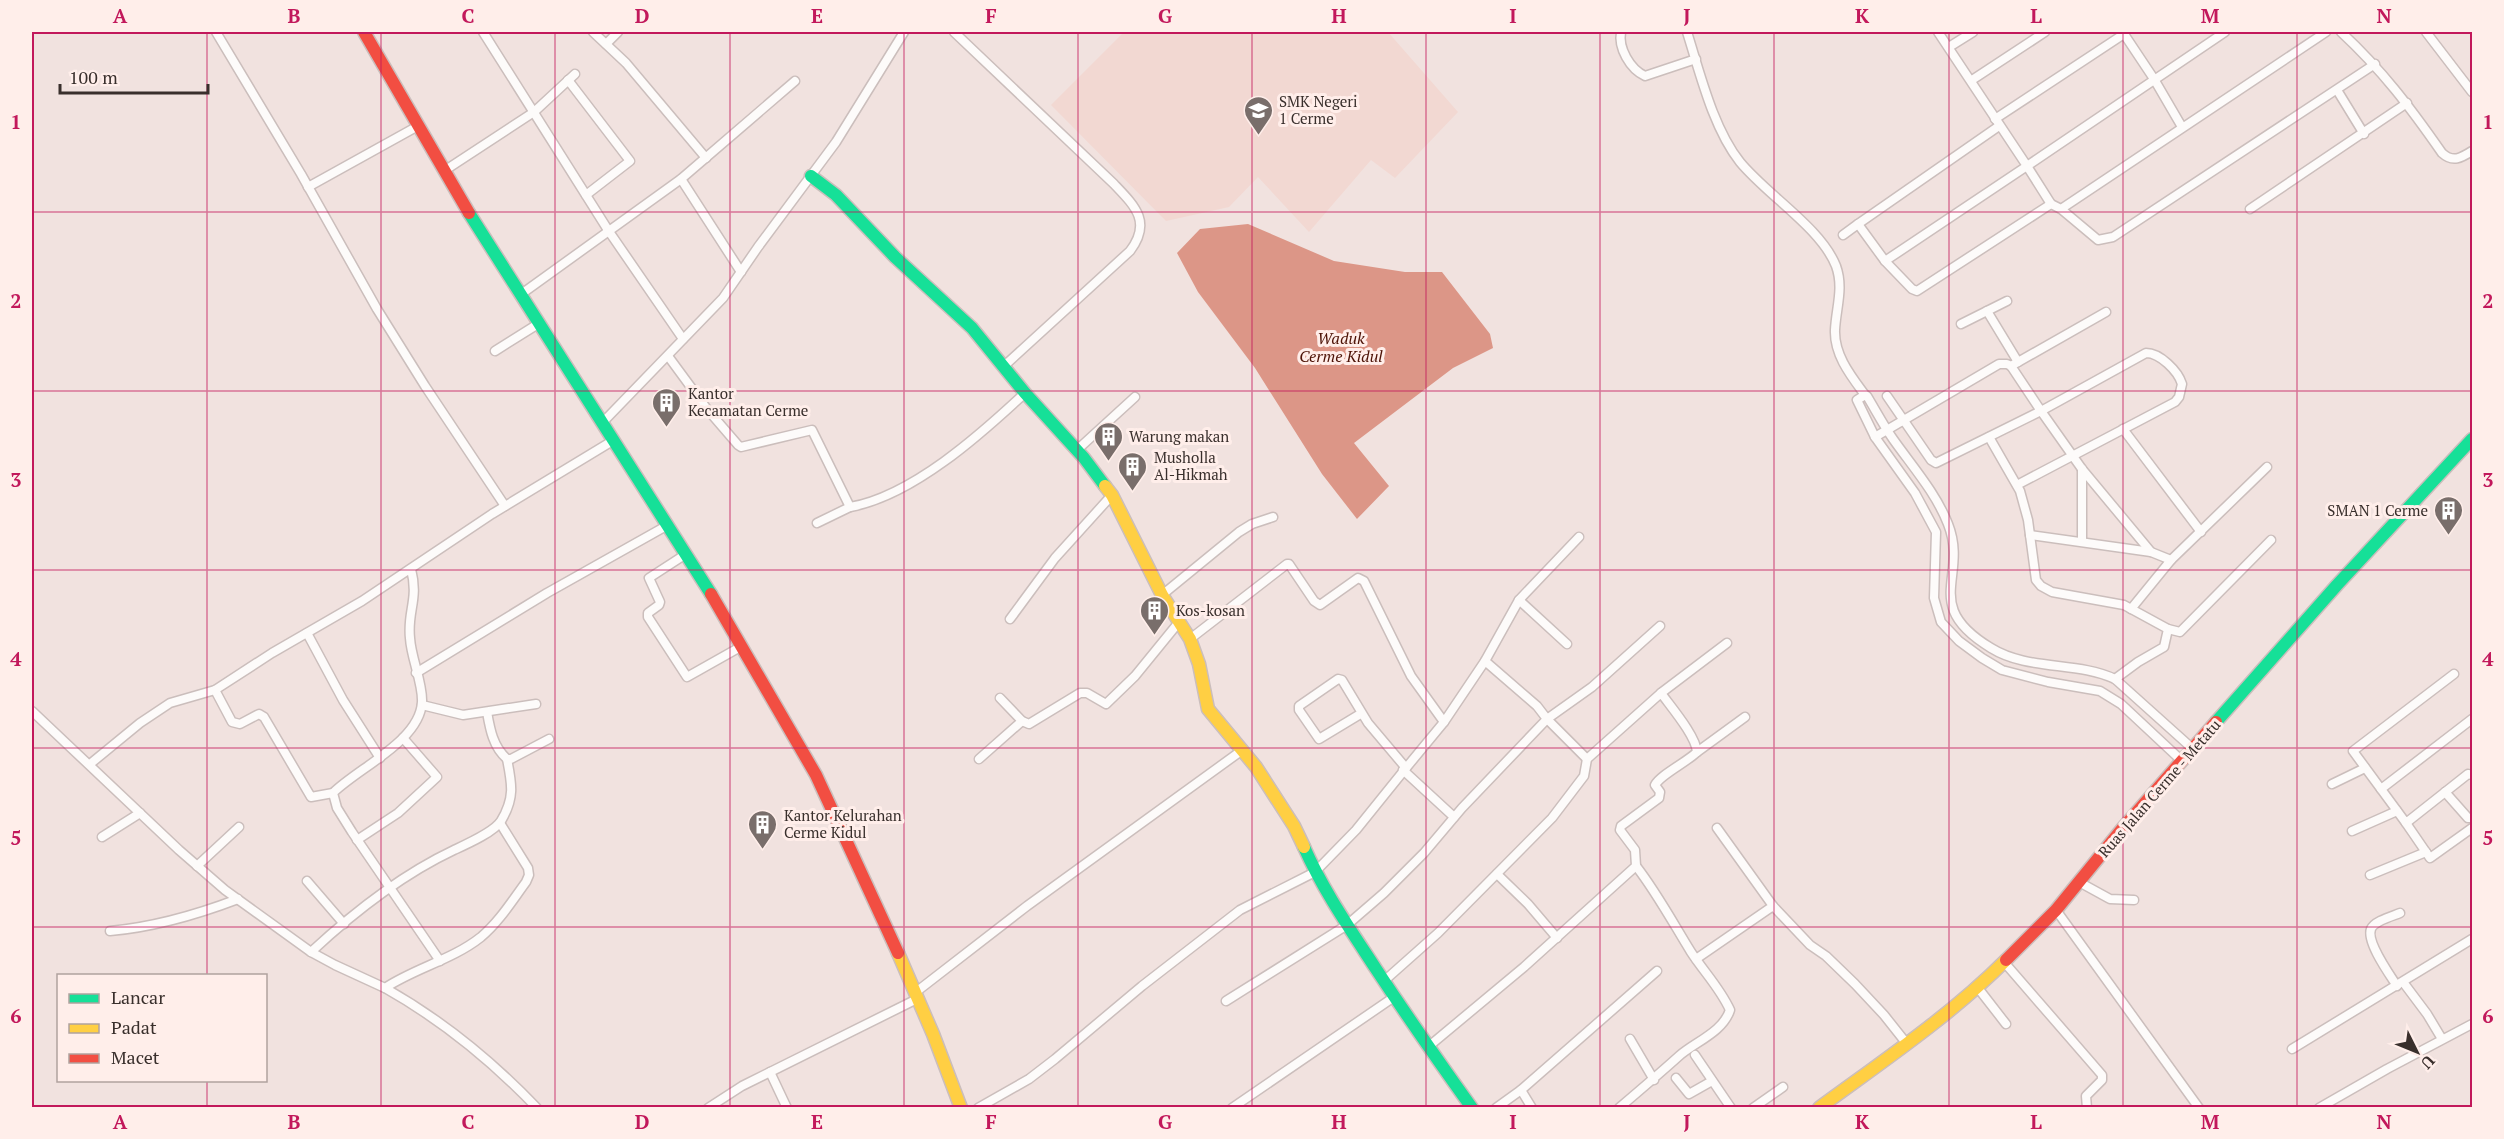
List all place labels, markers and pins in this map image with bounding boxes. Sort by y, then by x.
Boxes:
place label: SMK Negeri 1 Cerme [1279,91,1358,128]
school or university icon: SMK Negeri 1 Cerme [1242,94,1274,136]
place label: Kantor Kecamatan Cerme [688,383,808,420]
building icon: Kantor Kecamatan Cerme [651,386,683,428]
building icon: Warung makan [1092,420,1124,462]
place label: Warung makan [1129,426,1229,446]
place label: Musholla Al-Hikmah [1154,447,1228,484]
building icon: Musholla Al-Hikmah [1117,450,1149,492]
building icon: SMAN 1 Cerme [2433,494,2465,536]
place label: SMAN 1 Cerme [2327,500,2428,520]
building icon: Kos-kosan [1139,594,1171,636]
place label: Kos-kosan [1176,600,1245,620]
place label: Kantor Kelurahan Cerme Kidul [784,805,902,842]
building icon: Kantor Kelurahan Cerme Kidul [747,808,779,850]

